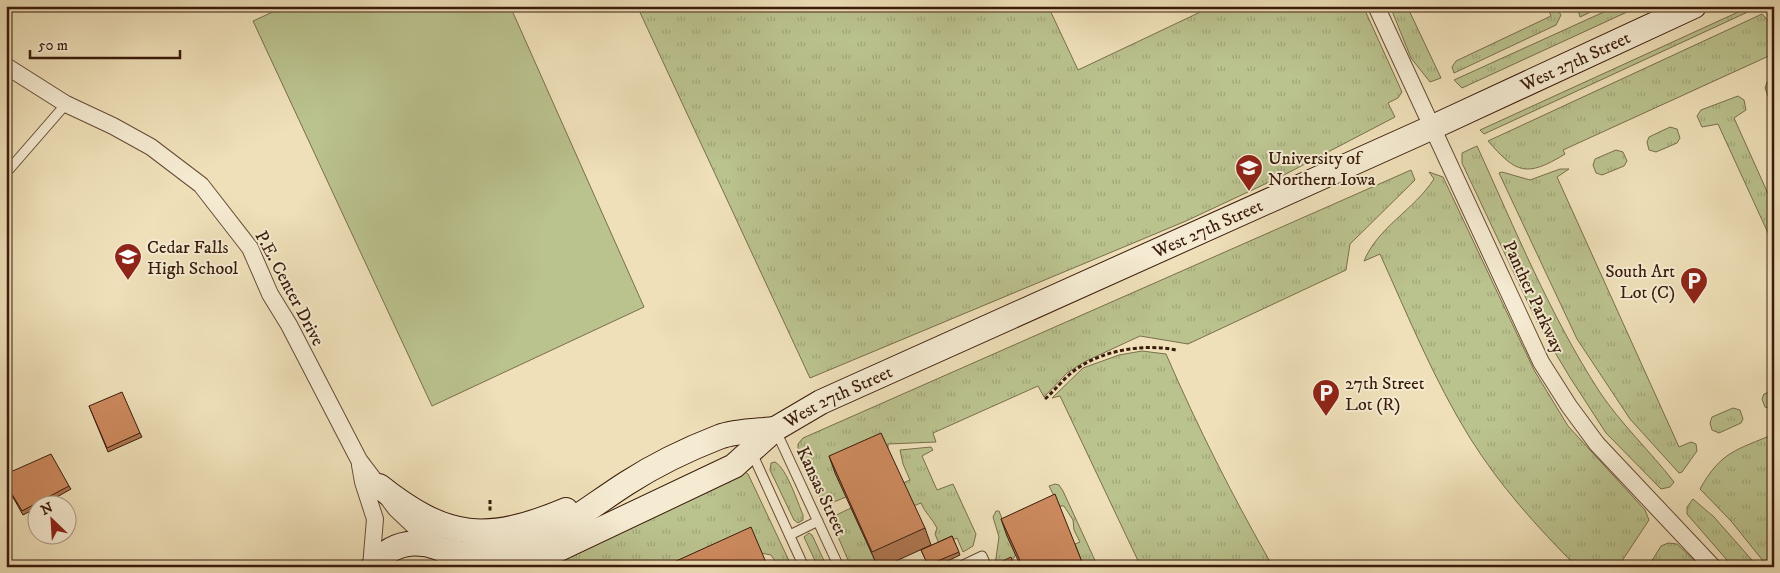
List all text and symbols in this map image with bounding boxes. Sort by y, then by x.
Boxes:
street label: West 27th Street [1516,27,1634,97]
scale bar [30,28,180,60]
text: 50 m [38,36,68,55]
place label: University of Northern Iowa [1268,148,1376,191]
school or university icon: University of Northern Iowa [1234,153,1264,192]
street label: West 27th Street [1149,195,1267,264]
street label: P.E. Center Drive [250,227,329,350]
place label: Cedar Falls High School [147,237,239,280]
street label: Panther Parkway [1497,238,1569,358]
school or university icon: Cedar Falls High School [113,242,143,281]
place label: South Art Lot (C) [1605,261,1675,304]
parking icon: South Art Lot (C) [1679,266,1709,305]
street label: West 27th Street [779,361,896,434]
place label: 27th Street Lot (R) [1345,373,1425,416]
parking icon: 27th Street Lot (R) [1311,378,1341,417]
street label: Kansas Street [791,443,851,540]
north arrow [28,496,78,546]
text: N [38,498,56,520]

